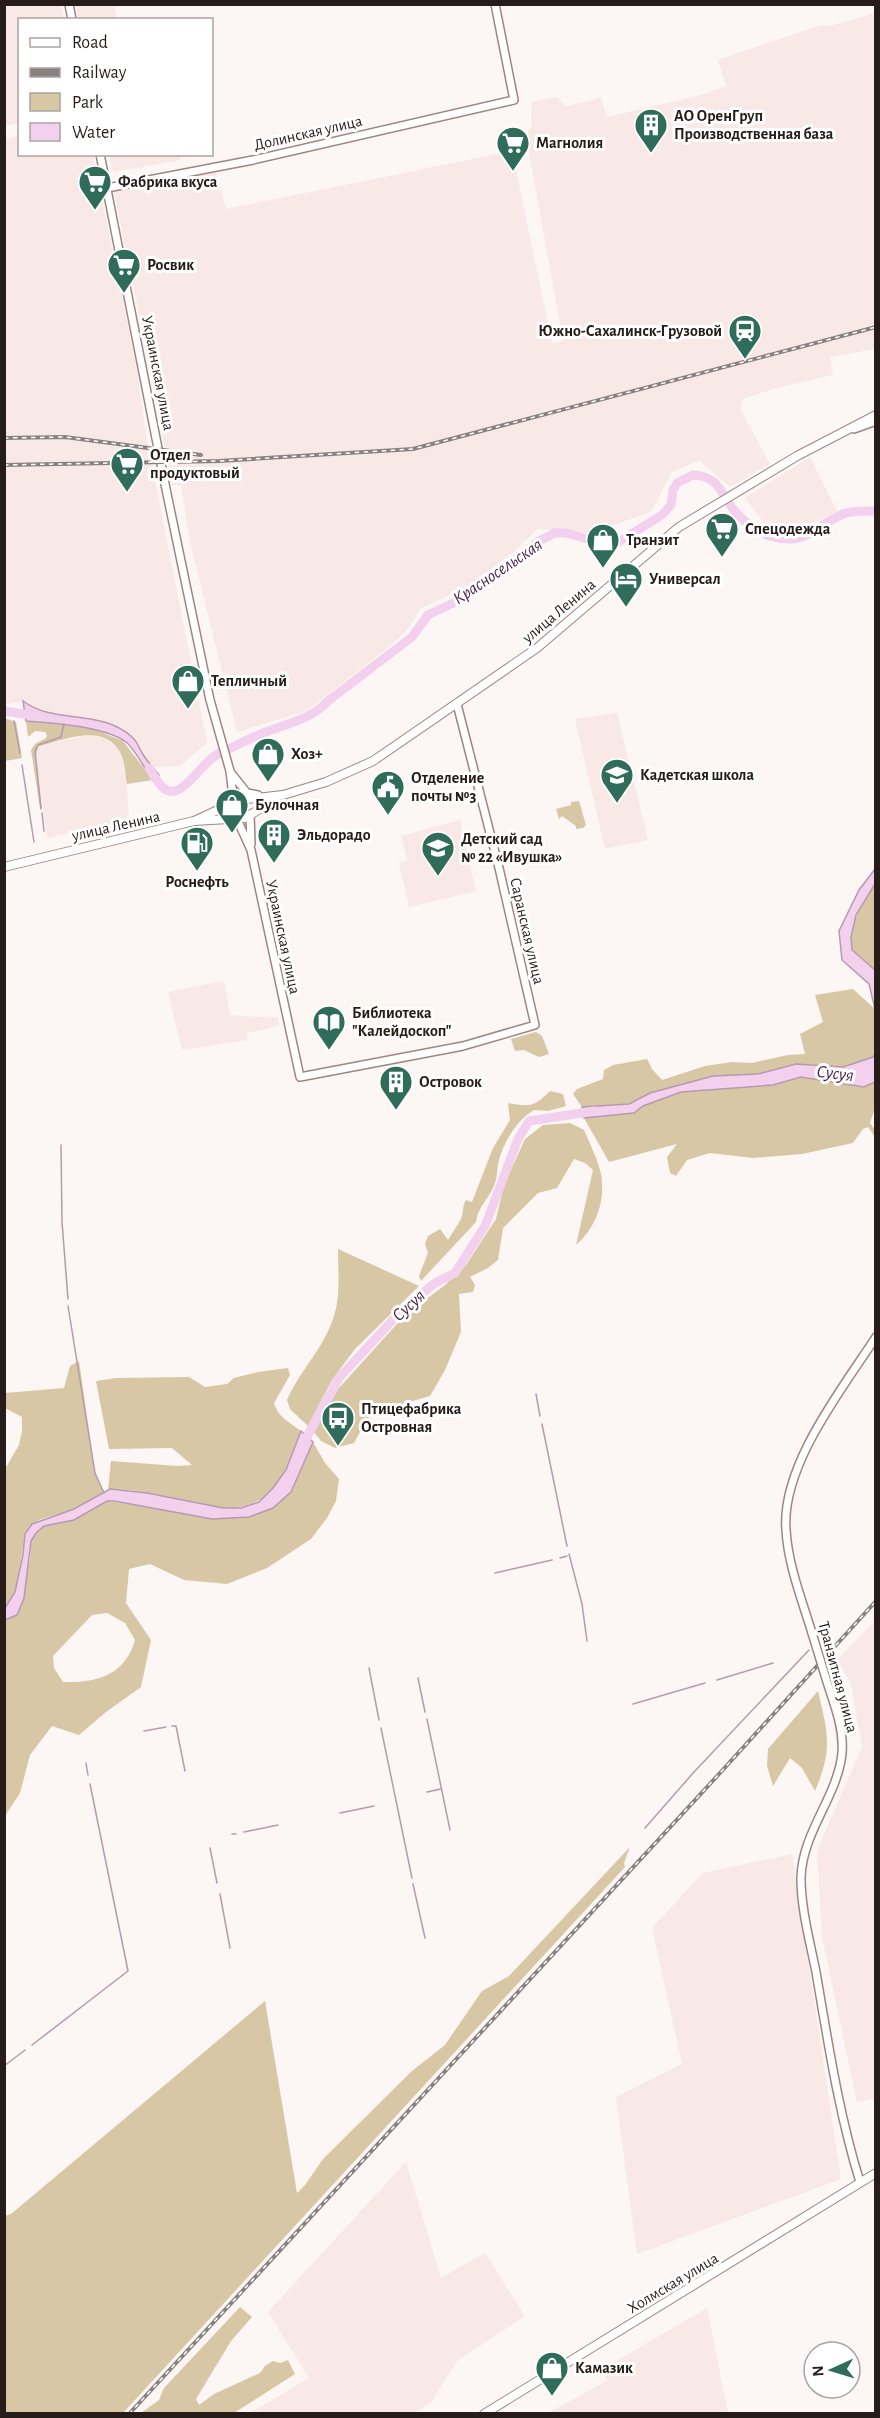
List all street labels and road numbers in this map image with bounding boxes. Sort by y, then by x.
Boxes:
street label: Долинская улица [252,113,364,154]
street label: Украинская улица [138,314,177,432]
street label: улица Ленина [519,576,599,647]
street label: улица Ленина [69,808,162,845]
street label: Саранская улица [506,876,547,986]
street label: Украинская улица [262,878,303,996]
street label: Транзитная улица [814,1620,861,1735]
street label: Холмская улица [625,2250,722,2317]

